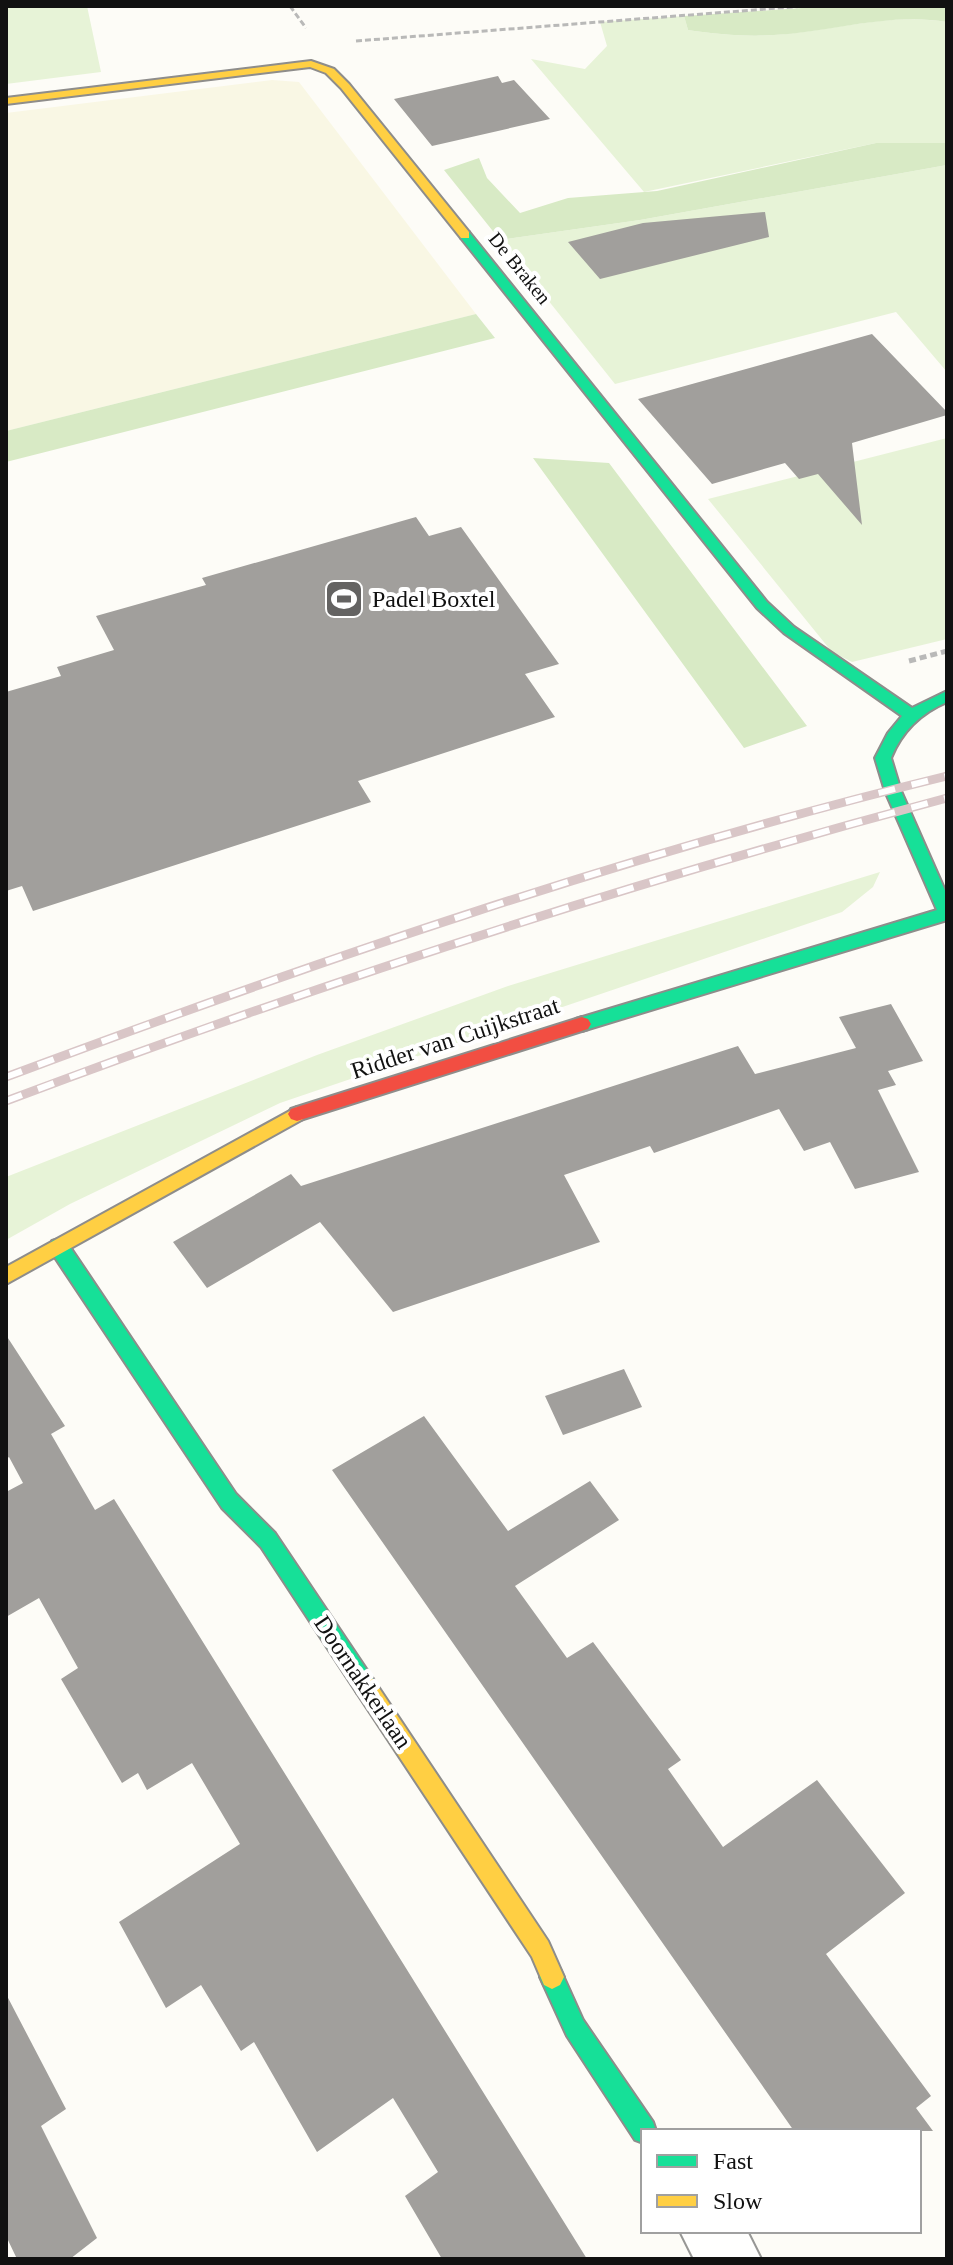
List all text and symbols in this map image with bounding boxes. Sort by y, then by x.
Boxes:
street label: De Braken [484,228,556,308]
sports icon: Padel Boxtel [323,578,365,620]
place label: Padel Boxtel [372,586,496,612]
street label: Ridder van Cuijkstraat [348,992,563,1084]
street label: Doornakkerlaan [309,1611,417,1753]
legend [641,2129,921,2233]
text: Fast [713,2148,753,2174]
text: Slow [713,2188,763,2214]

